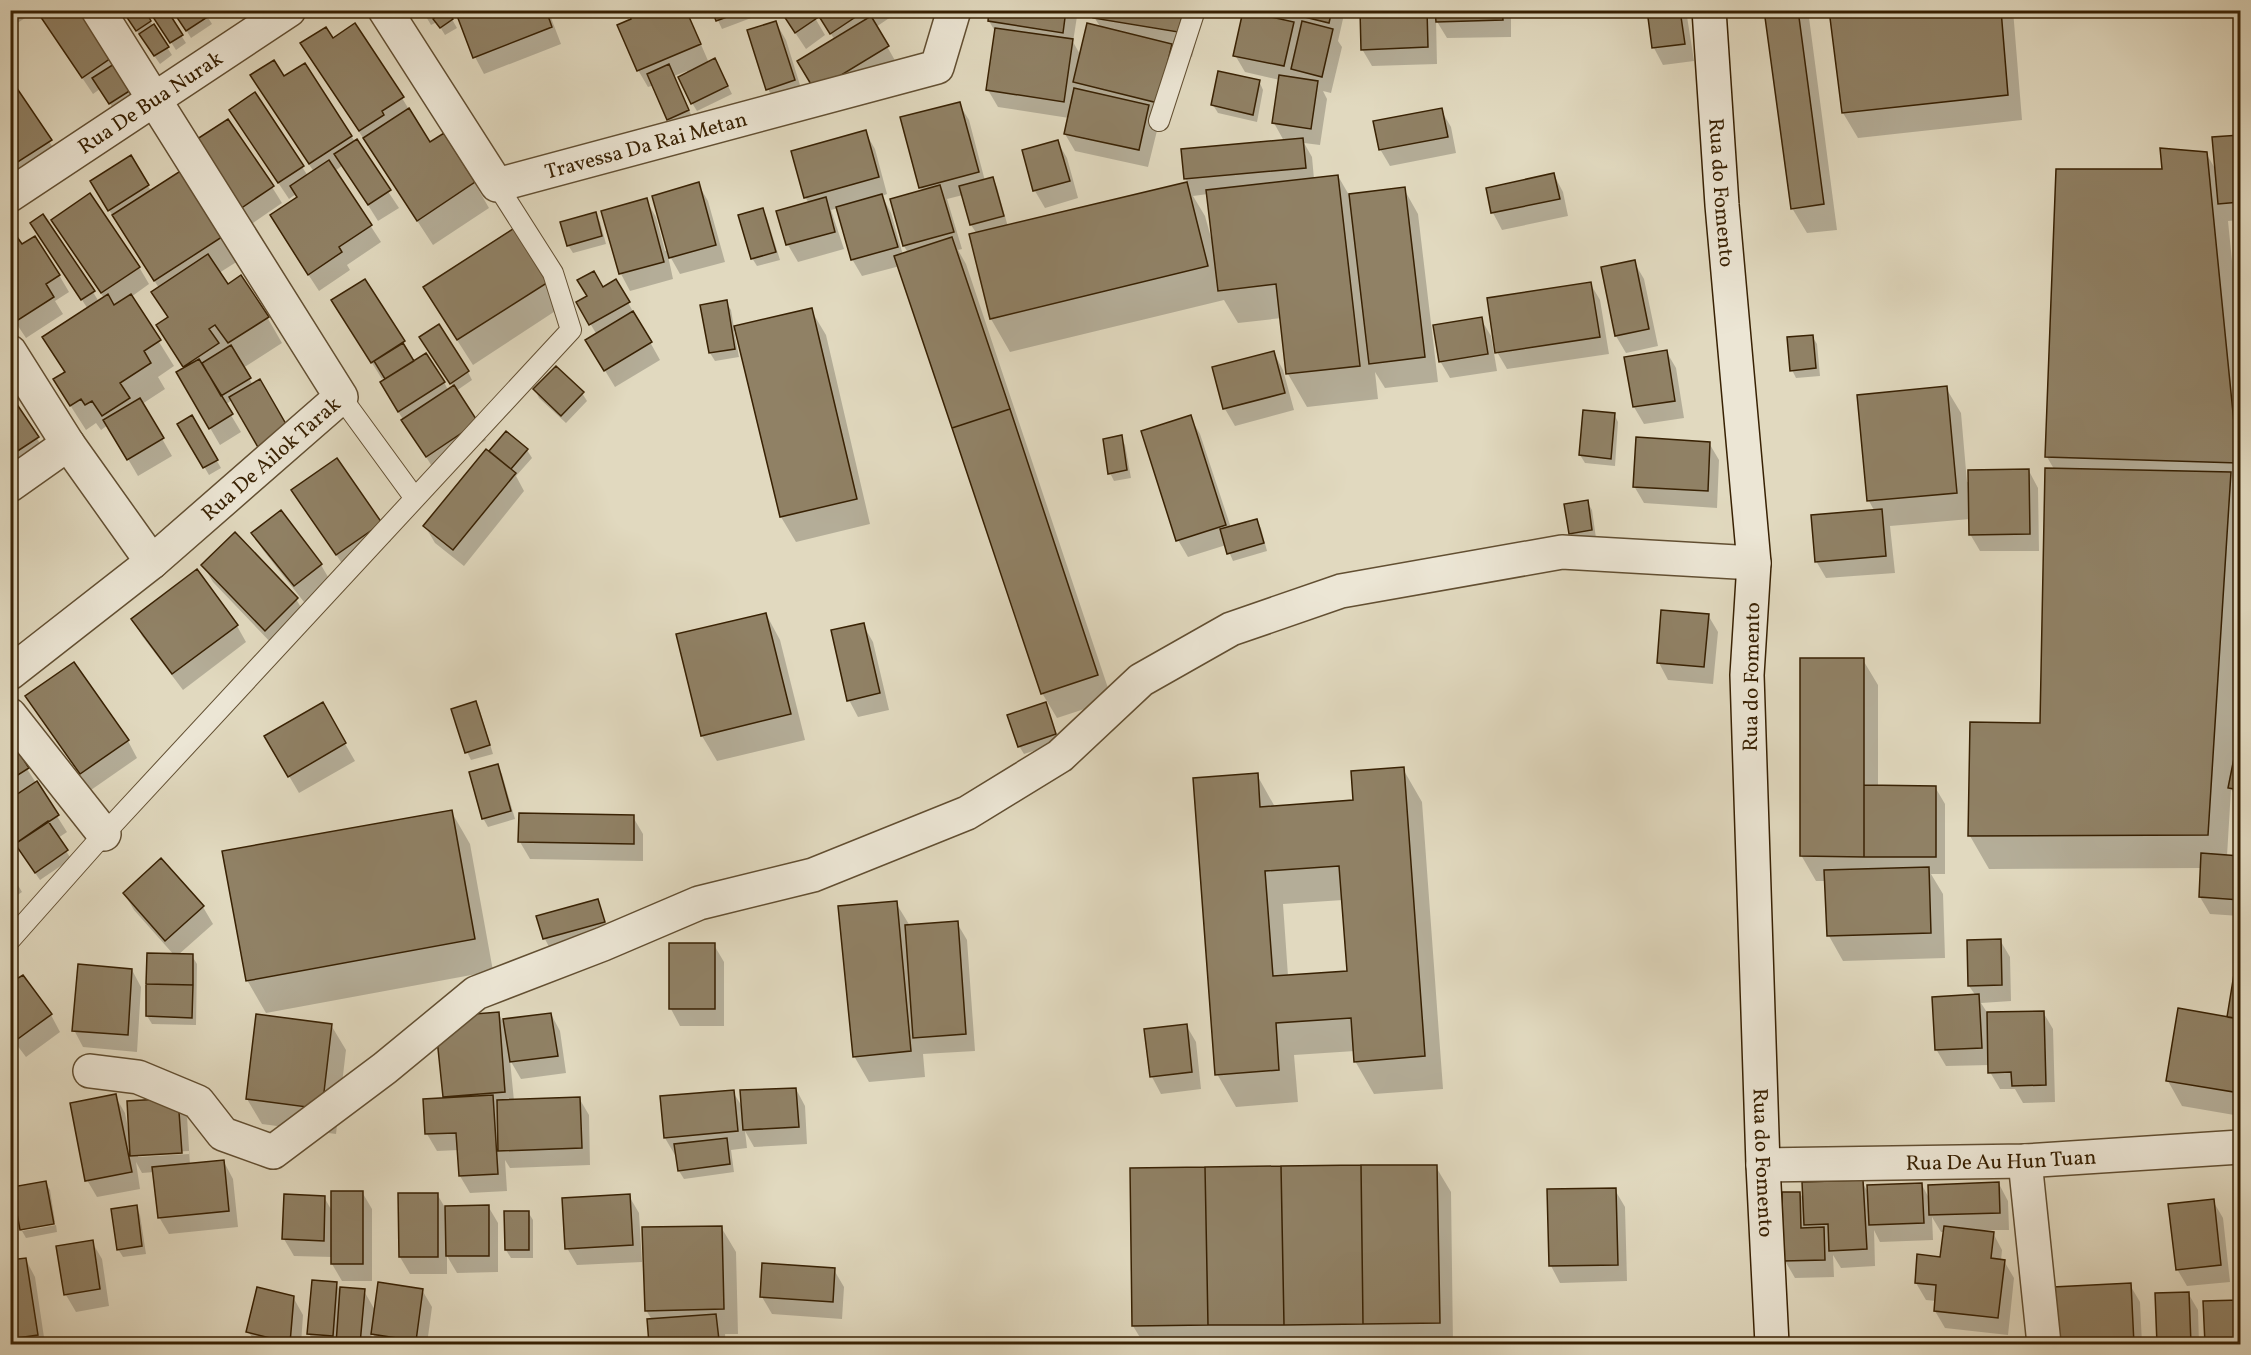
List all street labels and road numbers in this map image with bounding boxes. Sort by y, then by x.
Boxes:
street label: Rua De Bua Nurak [73,45,229,162]
street label: Travessa Da Rai Metan [542,105,751,188]
street label: Rua do Fomento [1700,117,1740,269]
street label: Rua De Ailok Tarak [196,390,348,528]
street label: Rua do Fomento [1737,602,1768,752]
street label: Rua do Fomento [1744,1088,1780,1238]
street label: Rua De Au Hun Tuan [1905,1143,2097,1179]

